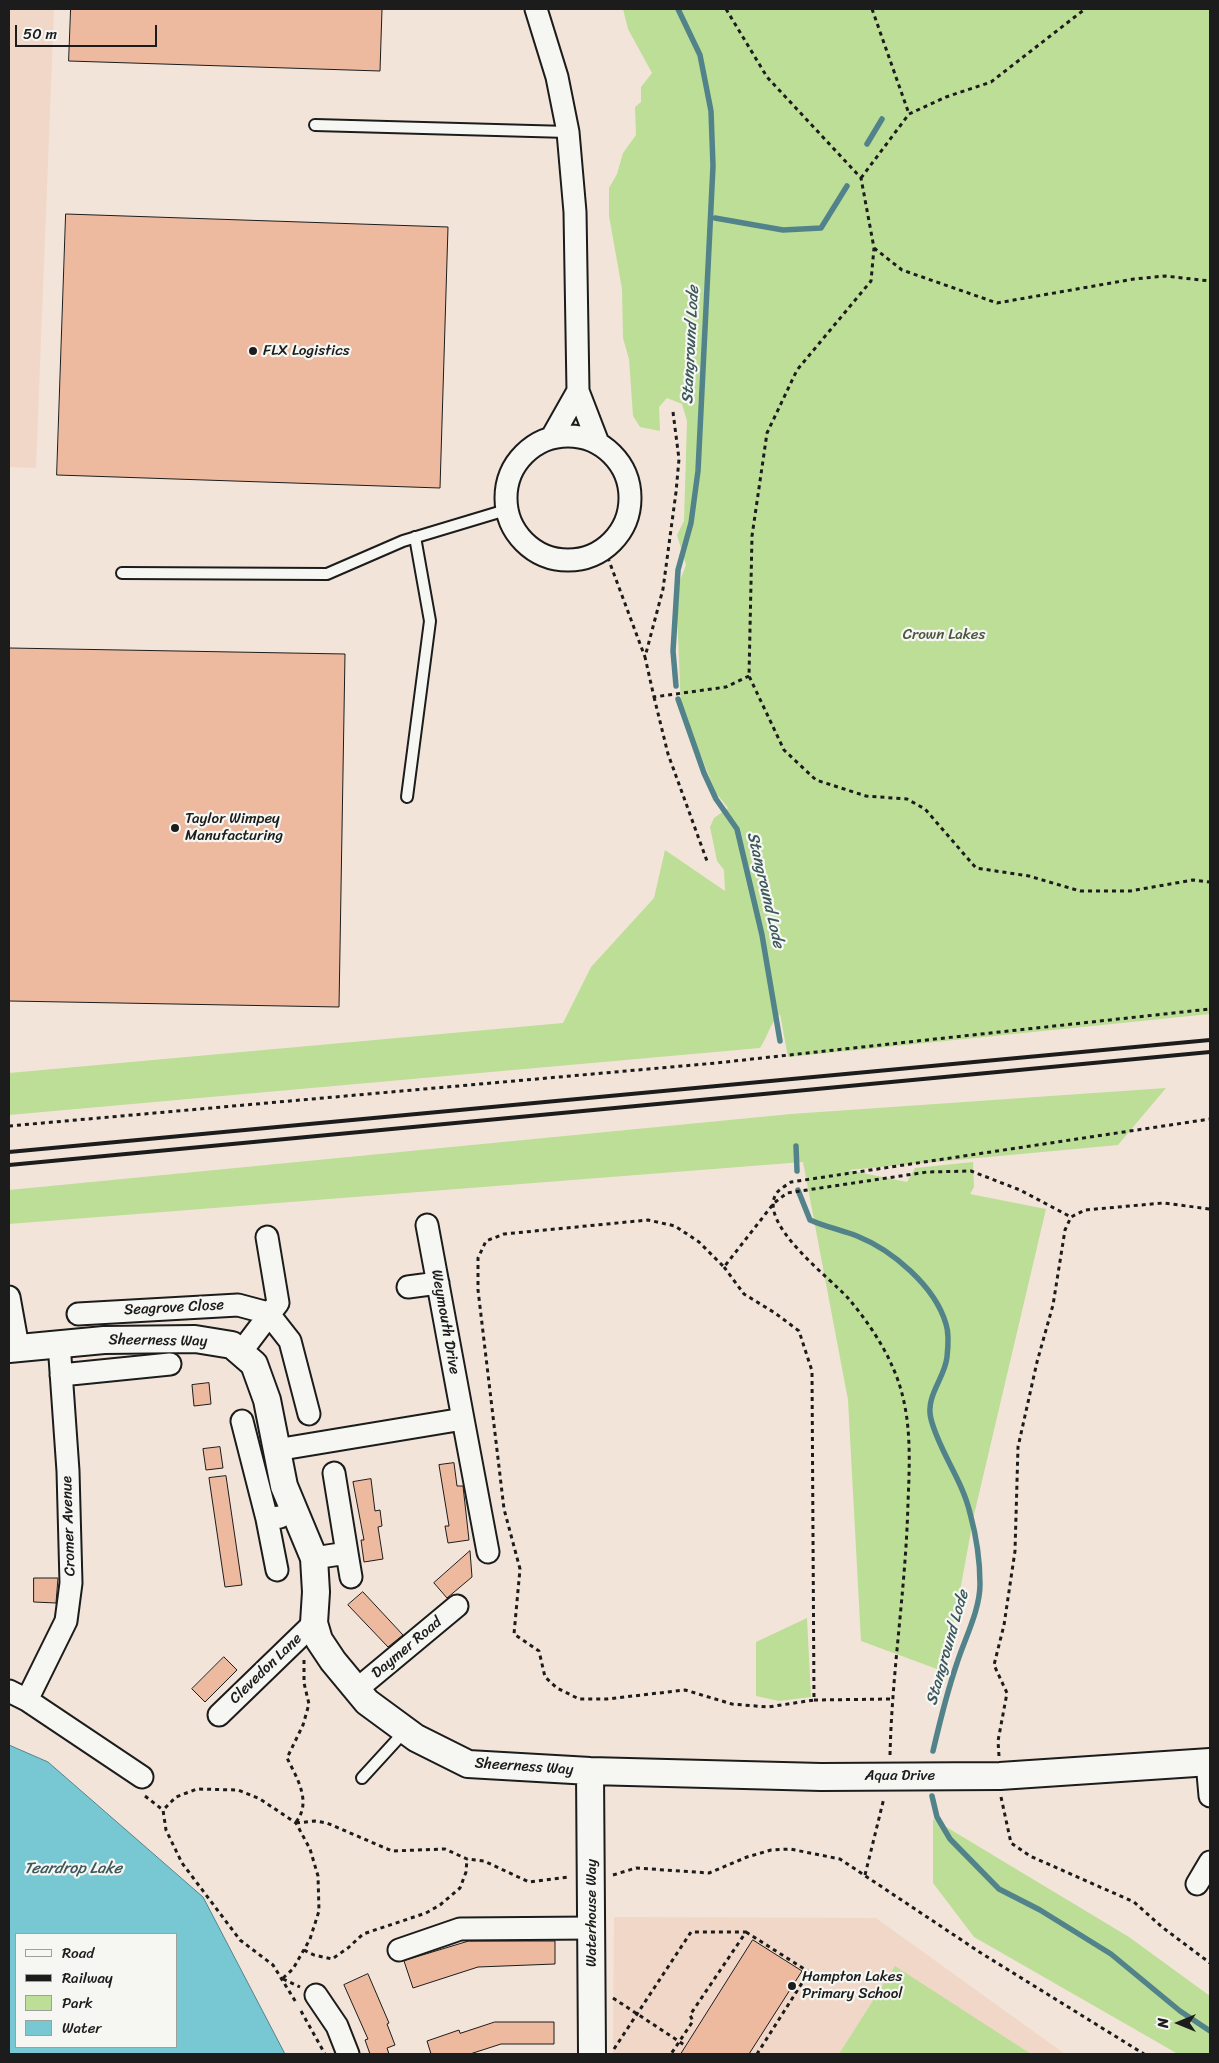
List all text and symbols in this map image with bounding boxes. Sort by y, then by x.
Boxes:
scale bar [18,15,160,47]
text: 50 m [23,21,57,47]
water label: Stanground Lode [678,285,704,405]
place label: FLX Logistics [263,342,350,360]
marker: FLX Logistics [247,345,259,357]
park label: Crown Lakes [903,626,985,644]
place label: Taylor Wimpey Manufacturing [185,810,283,845]
marker: Taylor Wimpey Manufacturing [169,822,181,834]
water label: Stanground Lode [742,830,788,950]
street label: Weymouth Drive [427,1268,463,1376]
street label: Seagrove Close [123,1296,225,1320]
street label: Sheerness Way [108,1331,208,1351]
street label: Cromer Avenue [58,1476,80,1576]
water label: Stanground Lode [922,1588,974,1708]
street label: Daymer Road [368,1614,446,1682]
street label: Clevedon Lane [226,1630,306,1708]
street label: Sheerness Way [474,1755,574,1779]
street label: Aqua Drive [865,1767,935,1785]
water label: Teardrop Lake [24,1859,122,1879]
street label: Waterhouse Way [583,1859,601,1967]
legend [15,1933,178,2048]
text: Road [62,1940,94,1966]
text: Railway [62,1965,113,1991]
place label: Hampton Lakes Primary School [802,1968,903,2003]
marker: Hampton Lakes Primary School [786,1980,798,1992]
text: Park [62,1990,93,2016]
north arrow [1154,1998,1204,2048]
text: Water [62,2015,102,2041]
text: N [1151,2018,1176,2028]

